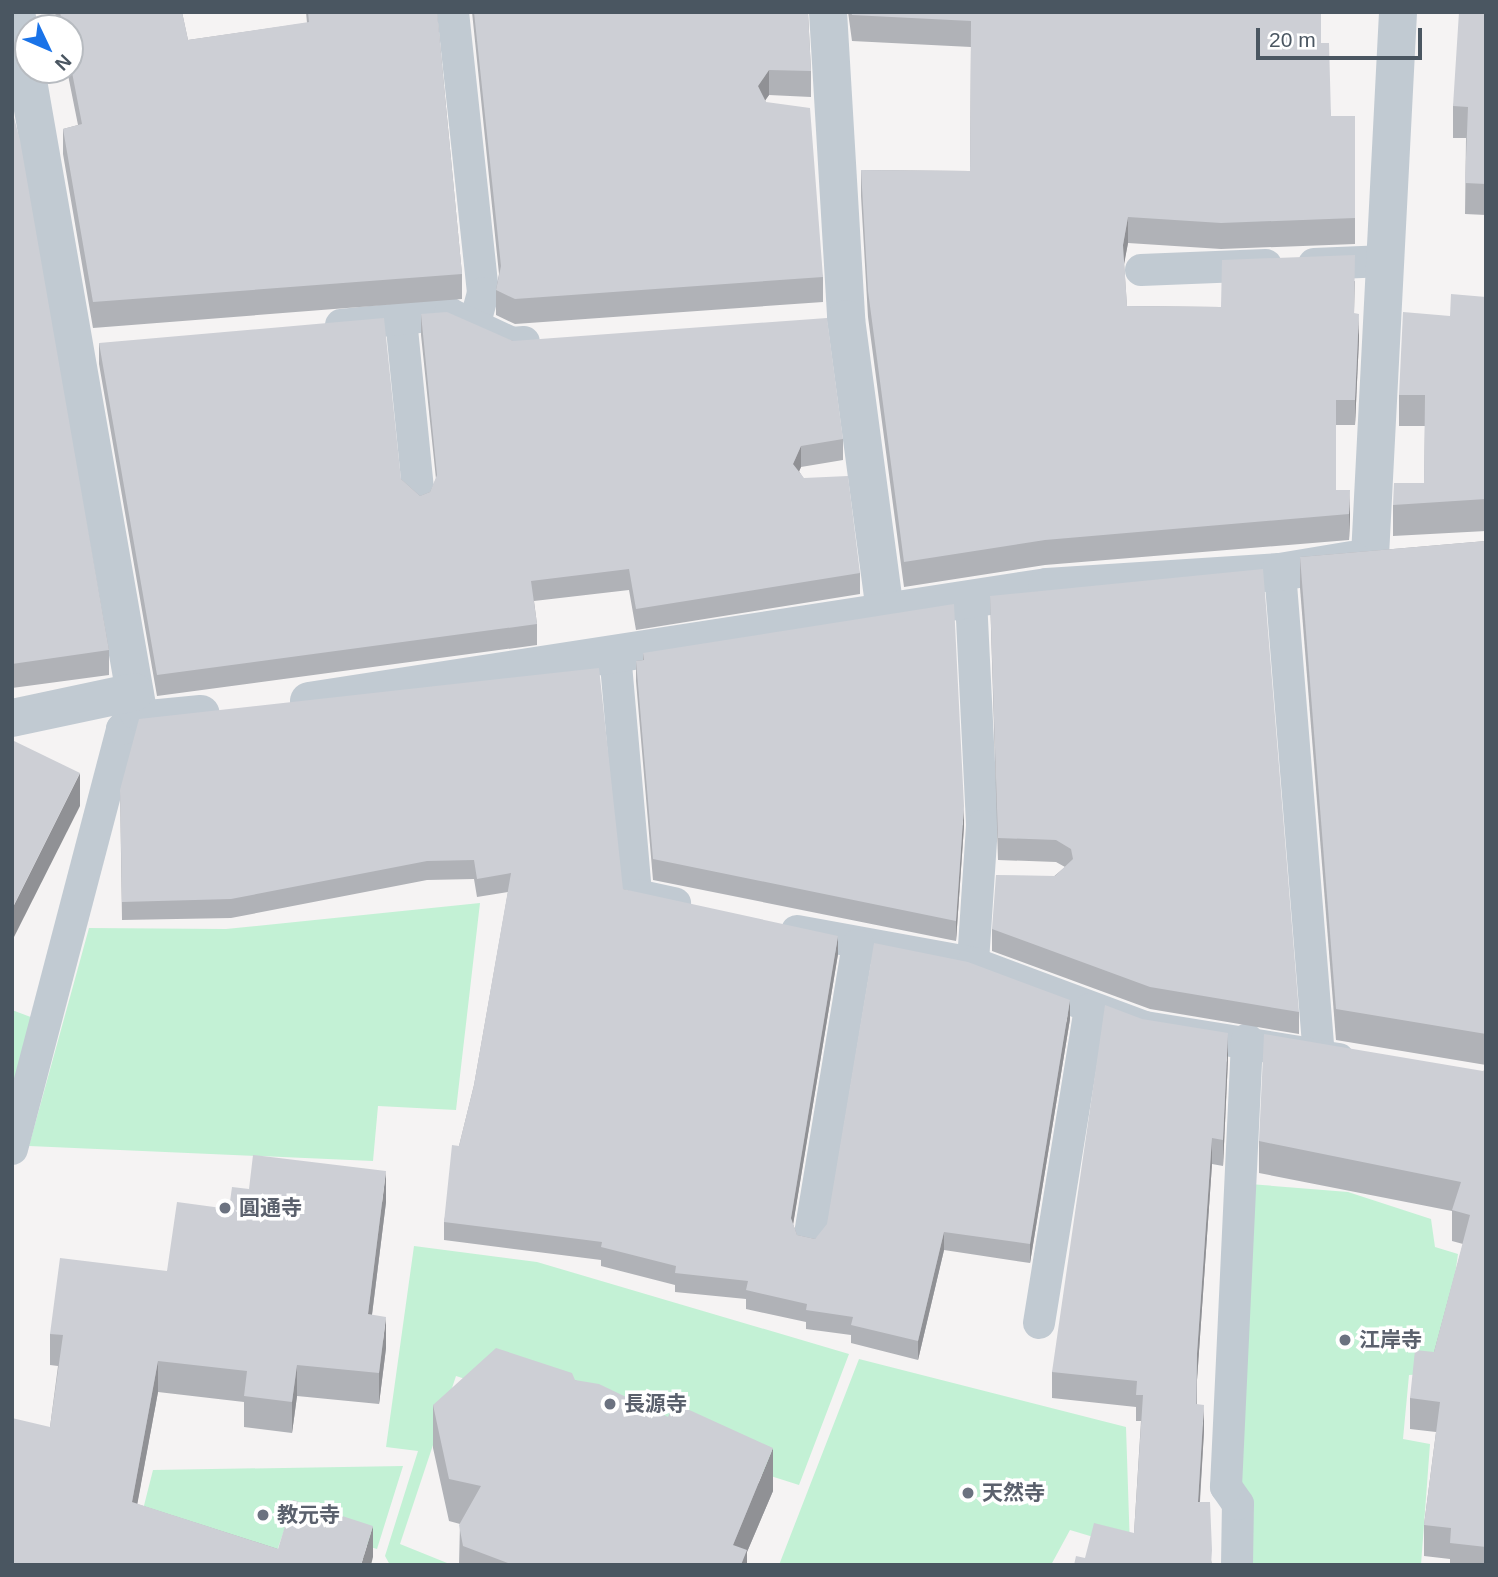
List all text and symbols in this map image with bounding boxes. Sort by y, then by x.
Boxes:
north arrow [14,14,84,84]
scale bar [1260,14,1426,58]
text: 20 m [1269,28,1316,51]
text: N [51,50,75,75]
place label: 圓通寺 [239,1195,302,1221]
marker: 圓通寺 [217,1200,233,1216]
place label: 江岸寺 [1359,1327,1422,1353]
marker: 江岸寺 [1337,1332,1353,1348]
place label: 長源寺 [624,1391,687,1417]
marker: 長源寺 [602,1396,618,1412]
place label: 天然寺 [982,1480,1045,1506]
marker: 天然寺 [960,1485,976,1501]
place label: 教元寺 [277,1502,340,1528]
marker: 教元寺 [255,1507,271,1523]

